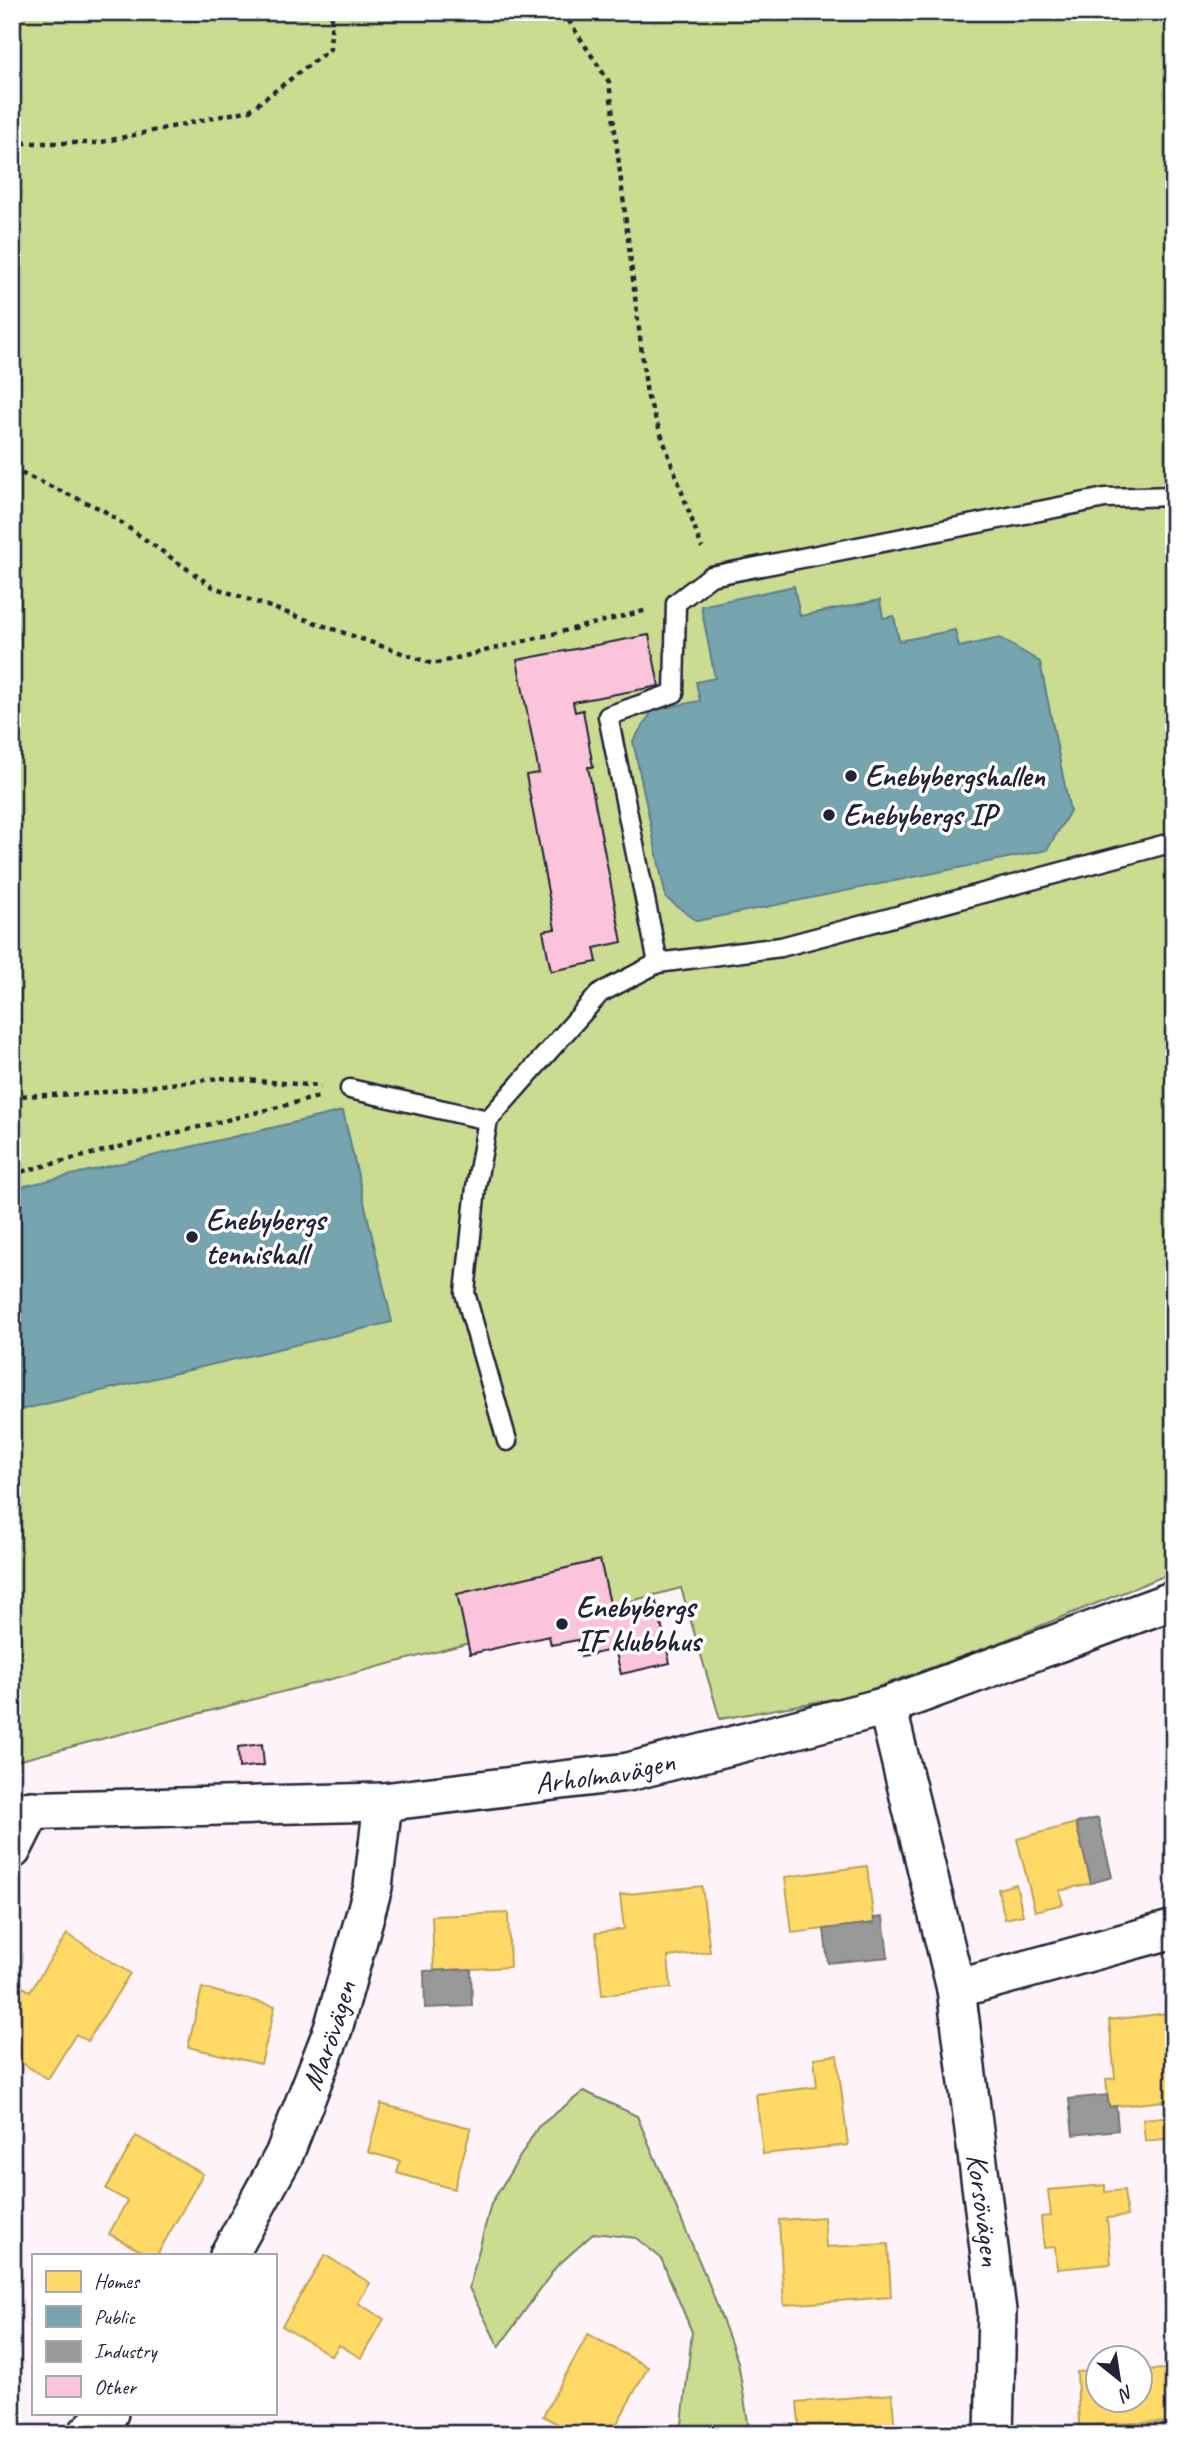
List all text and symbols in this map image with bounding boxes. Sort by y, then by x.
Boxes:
place label: Enebybergshallen [865,757,1046,795]
marker: Enebybergshallen [843,768,859,784]
place label: Enebybergs IP [843,796,1000,834]
marker: Enebybergs IP [821,807,837,823]
place label: Enebybergs tennishall [206,1201,328,1273]
marker: Enebybergs tennishall [184,1229,200,1245]
place label: Enebybergs IF klubbhus [576,1588,704,1660]
marker: Enebybergs IF klubbhus [554,1616,570,1632]
street label: Arholmavägen [533,1742,679,1802]
street label: Marövägen [292,1976,365,2095]
street label: Korsövägen [958,2152,1010,2269]
legend [32,2254,276,2414]
text: Homes [94,2268,141,2294]
text: Public [94,2304,136,2330]
text: Industry [94,2338,158,2364]
north arrow [1084,2344,1154,2414]
text: Other [94,2374,137,2400]
text: N [1113,2380,1138,2408]

